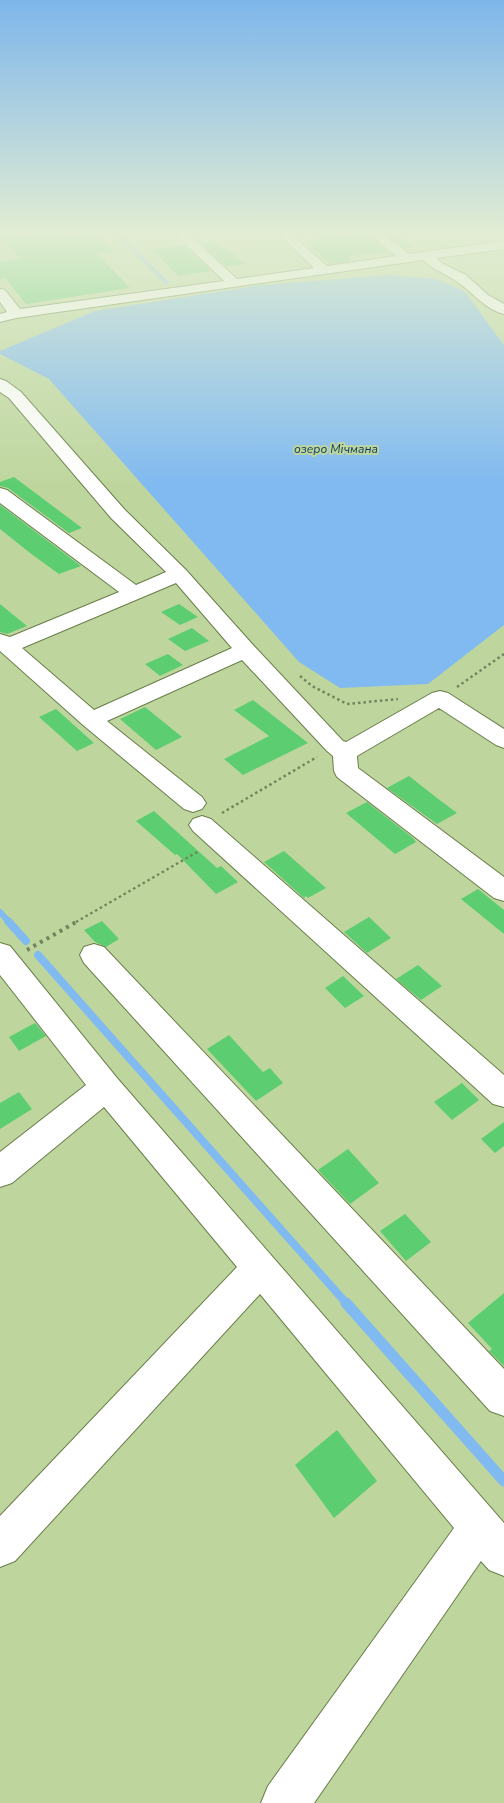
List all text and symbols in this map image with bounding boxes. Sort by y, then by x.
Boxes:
water label: озеро Мічмана [294,441,378,457]

